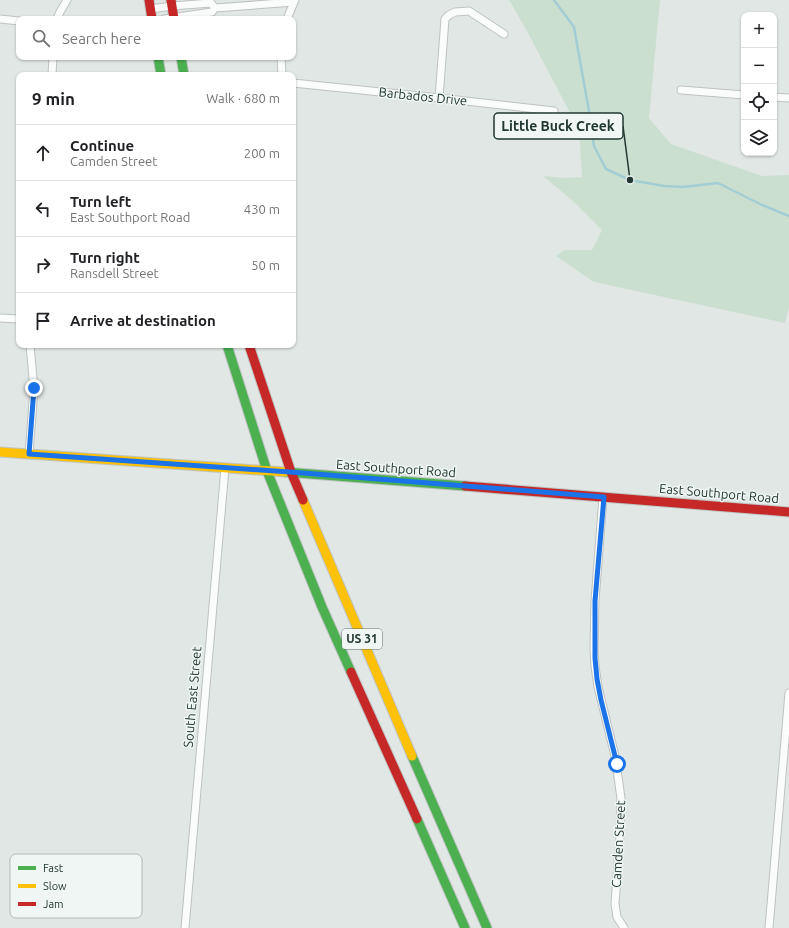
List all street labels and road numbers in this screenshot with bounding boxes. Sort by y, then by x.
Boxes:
street label: Barbados Drive [378,84,468,108]
street label: East Southport Road [336,457,456,479]
street label: East Southport Road [658,481,780,505]
road number: US 31 [342,629,382,649]
street label: South East Street [181,646,203,748]
street label: Camden Street [609,800,627,888]

